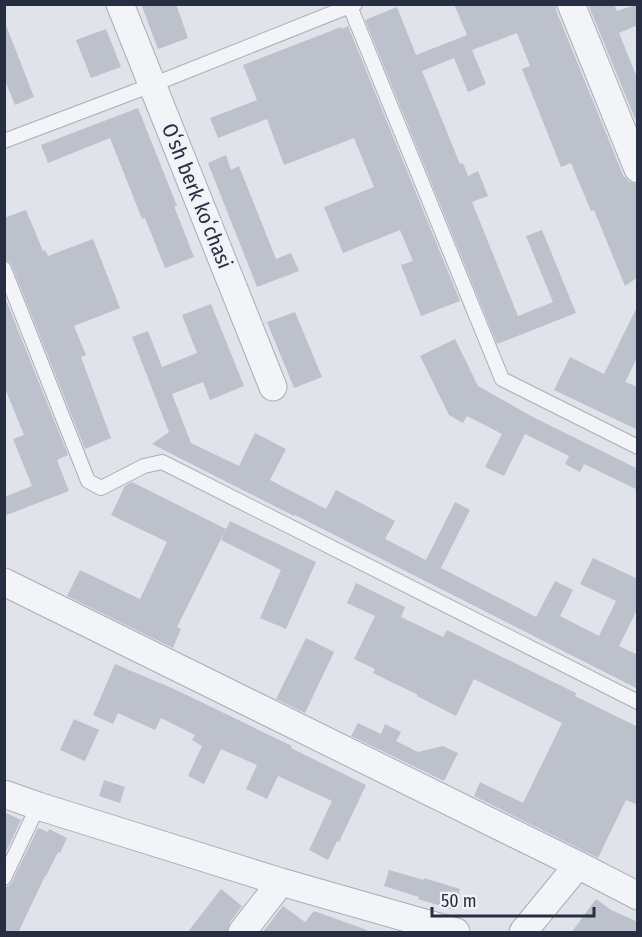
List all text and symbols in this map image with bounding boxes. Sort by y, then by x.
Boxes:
street label: Oʻsh berk koʻchasi [156,119,238,273]
scale bar [432,880,594,918]
text: 50 m [441,890,477,912]

